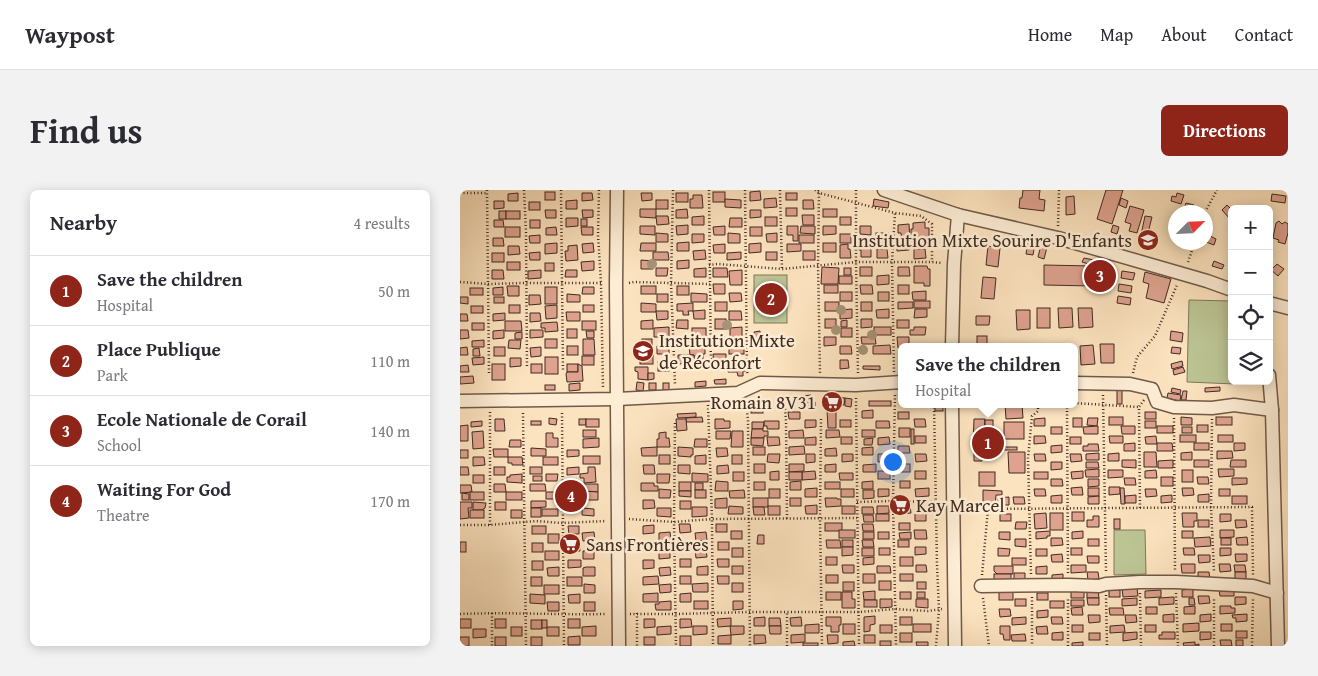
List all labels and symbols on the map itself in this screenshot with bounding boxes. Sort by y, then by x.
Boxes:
north arrow [1168,205,1213,250]
place label: Institution Mixte Sourire D'Enfants [852,226,1132,254]
school or university icon: Institution Mixte Sourire D'Enfants [1136,228,1160,252]
pin: 3 [1084,257,1116,295]
pin: 2 [755,280,787,318]
place label: Institution Mixte de Réconfort [659,326,795,376]
school or university icon: Institution Mixte de Réconfort [631,339,655,363]
place label: Romain 8V31 [711,388,816,416]
supermarket icon: Romain 8V31 [820,390,844,414]
pin: 1 [972,424,1004,462]
your location [880,449,906,475]
pin: 4 [555,477,587,515]
place label: Kay Marcel [916,491,1005,519]
supermarket icon: Kay Marcel [888,493,912,517]
place label: Sans Frontières [586,530,709,558]
supermarket icon: Sans Frontières [558,532,582,556]

